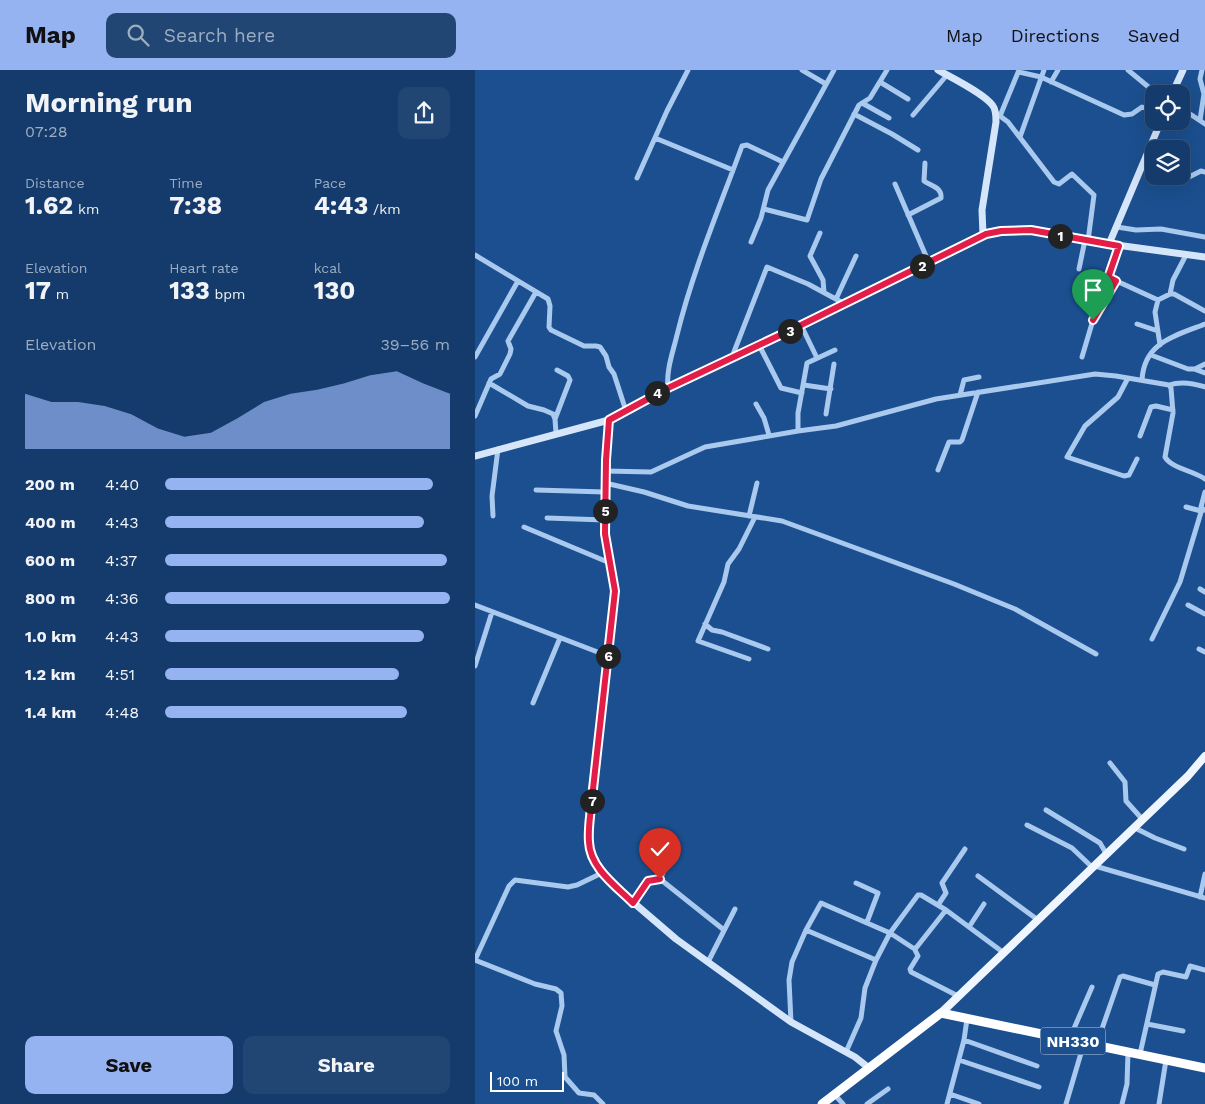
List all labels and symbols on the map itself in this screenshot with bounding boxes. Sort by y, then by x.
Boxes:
pin: 1 [1047,224,1073,248]
pin: 2 [909,254,935,278]
pin [1072,269,1114,320]
pin: 3 [777,318,803,344]
pin: 4 [645,380,669,406]
pin: 5 [593,498,617,524]
pin: 6 [595,644,621,668]
pin: 7 [579,788,605,814]
pin [639,828,681,879]
road number: NH330 [1041,1028,1105,1054]
scale bar [490,1069,564,1092]

